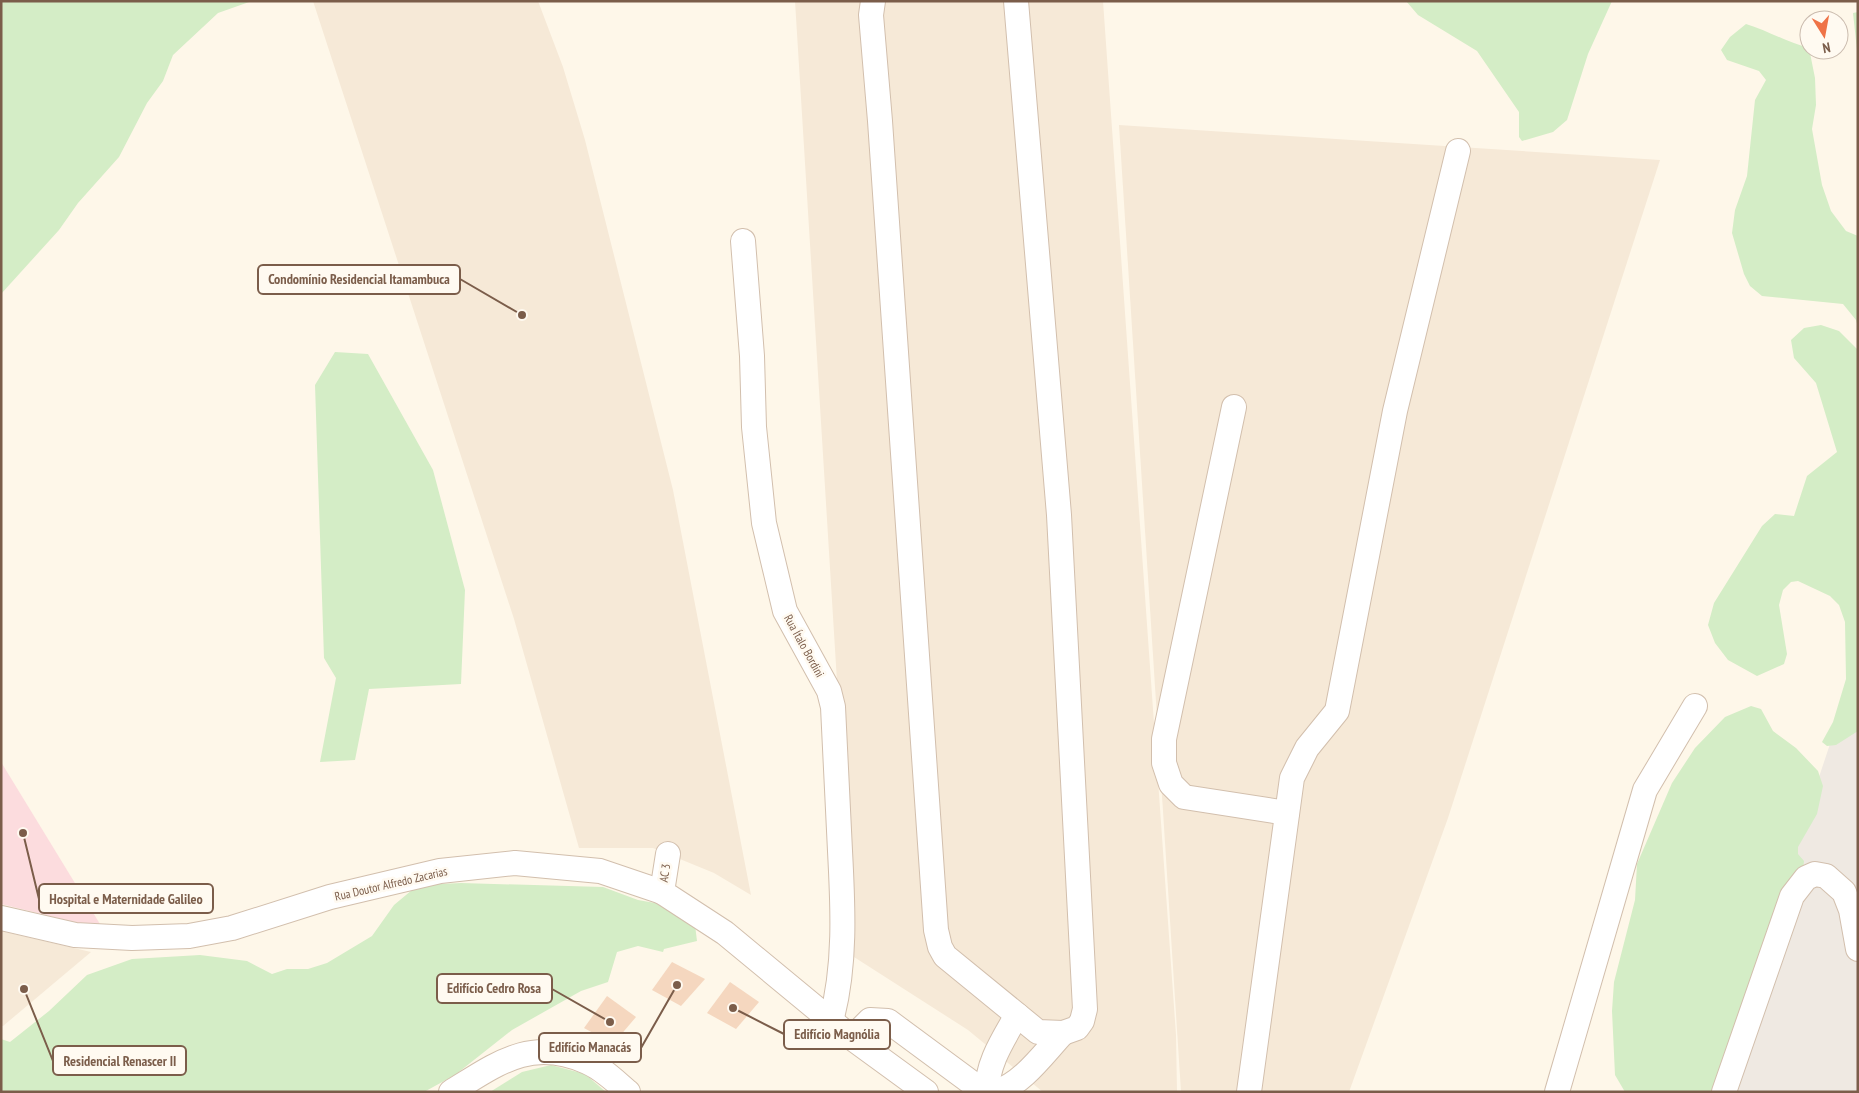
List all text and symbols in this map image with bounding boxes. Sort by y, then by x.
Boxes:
north arrow [1799,10,1849,60]
text: N [1821,38,1832,57]
callout: Condomínio Residencial Itamambuca [258,265,460,294]
text: Condomínio Residencial Itamambuca [268,270,450,288]
street label: Rua Ítalo Bordini [781,612,828,680]
street label: Rua Doutor Alfredo Zacarias [333,863,449,904]
street label: AC 3 [656,863,673,883]
callout: Hospital e Maternidade Galileo [39,884,213,913]
text: Hospital e Maternidade Galileo [49,890,203,908]
callout: Edifício Cedro Rosa [437,974,552,1003]
text: Edifício Cedro Rosa [447,979,541,997]
callout: Edifício Magnólia [784,1020,890,1049]
text: Edifício Magnólia [794,1025,880,1043]
callout: Edifício Manacás [539,1033,641,1062]
text: Edifício Manacás [549,1038,631,1056]
callout: Residencial Renascer II [53,1046,186,1075]
text: Residencial Renascer II [64,1052,176,1070]

